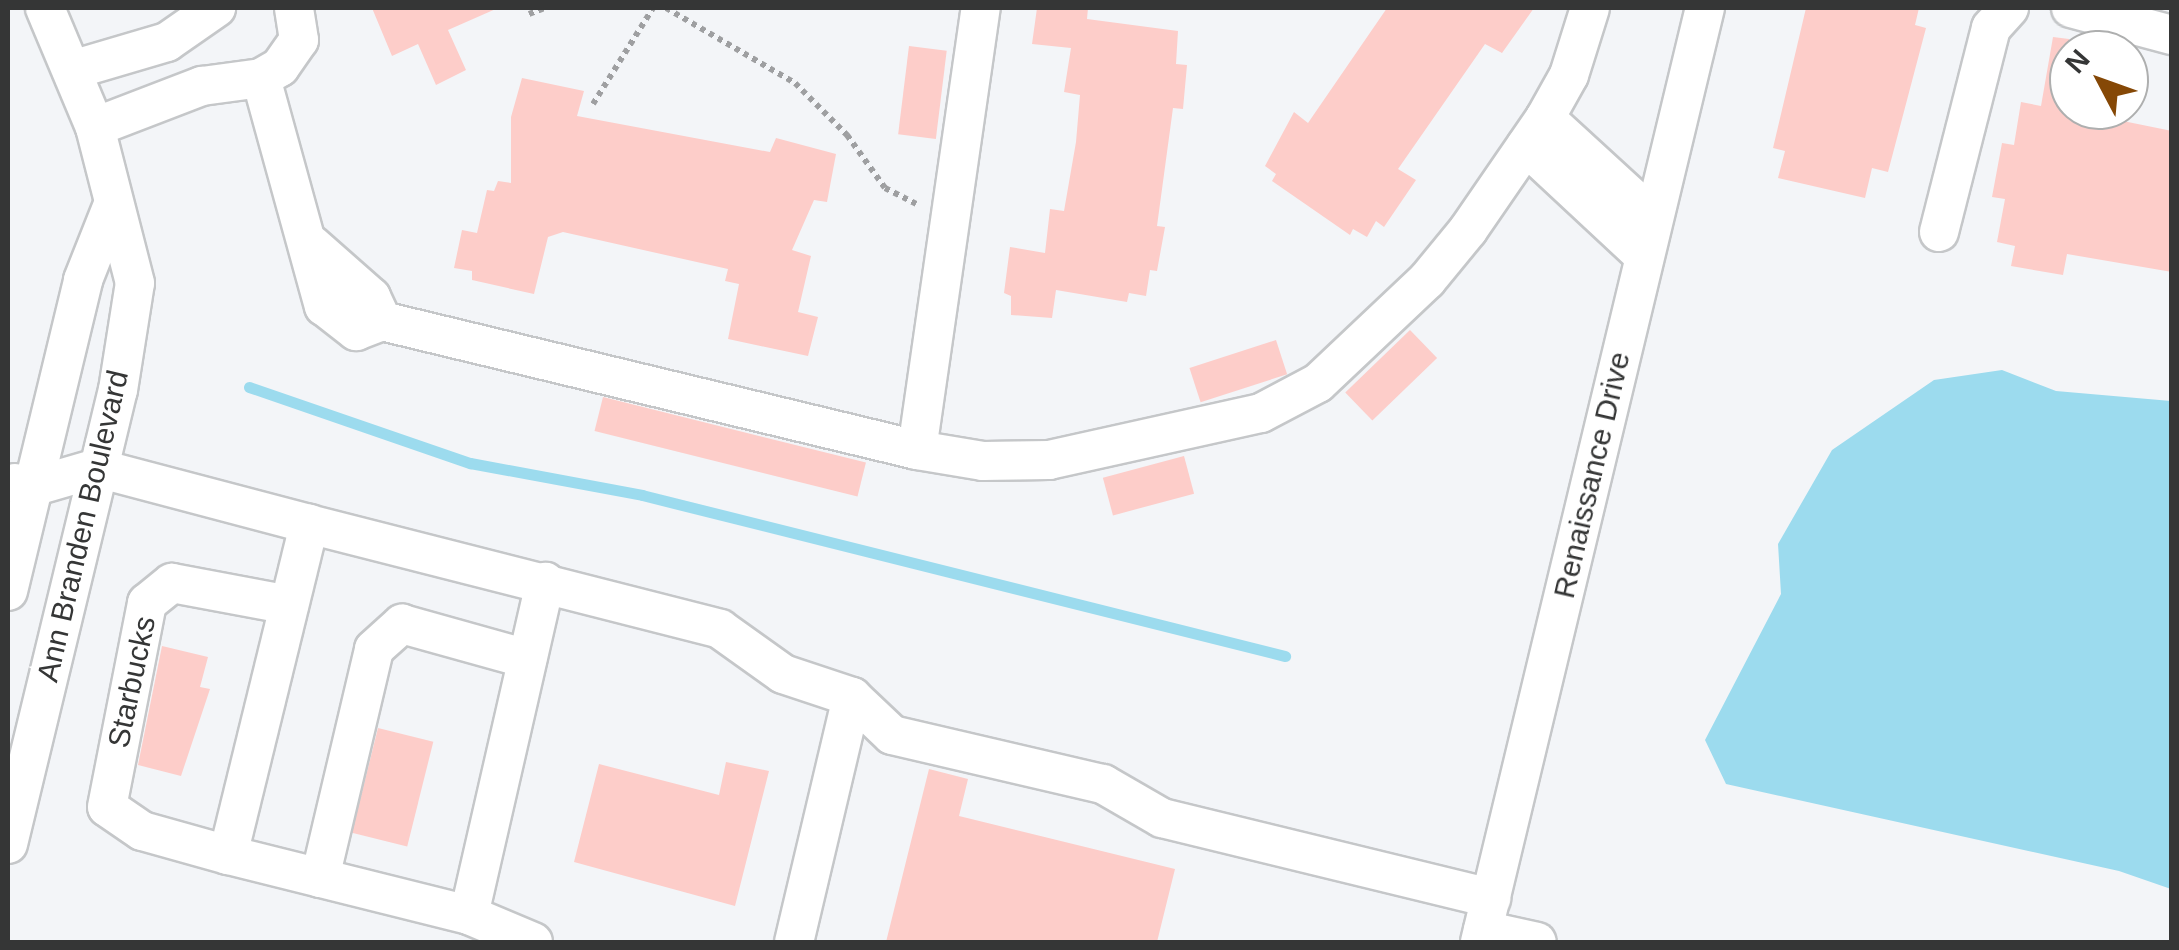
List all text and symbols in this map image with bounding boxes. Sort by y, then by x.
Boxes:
north arrow [2049,30,2149,130]
text: N [2059,44,2096,79]
street label: Renaissance Drive [1546,348,1638,602]
street label: Ann Branden Boulevard [30,367,136,685]
street label: Starbucks [101,613,163,751]

